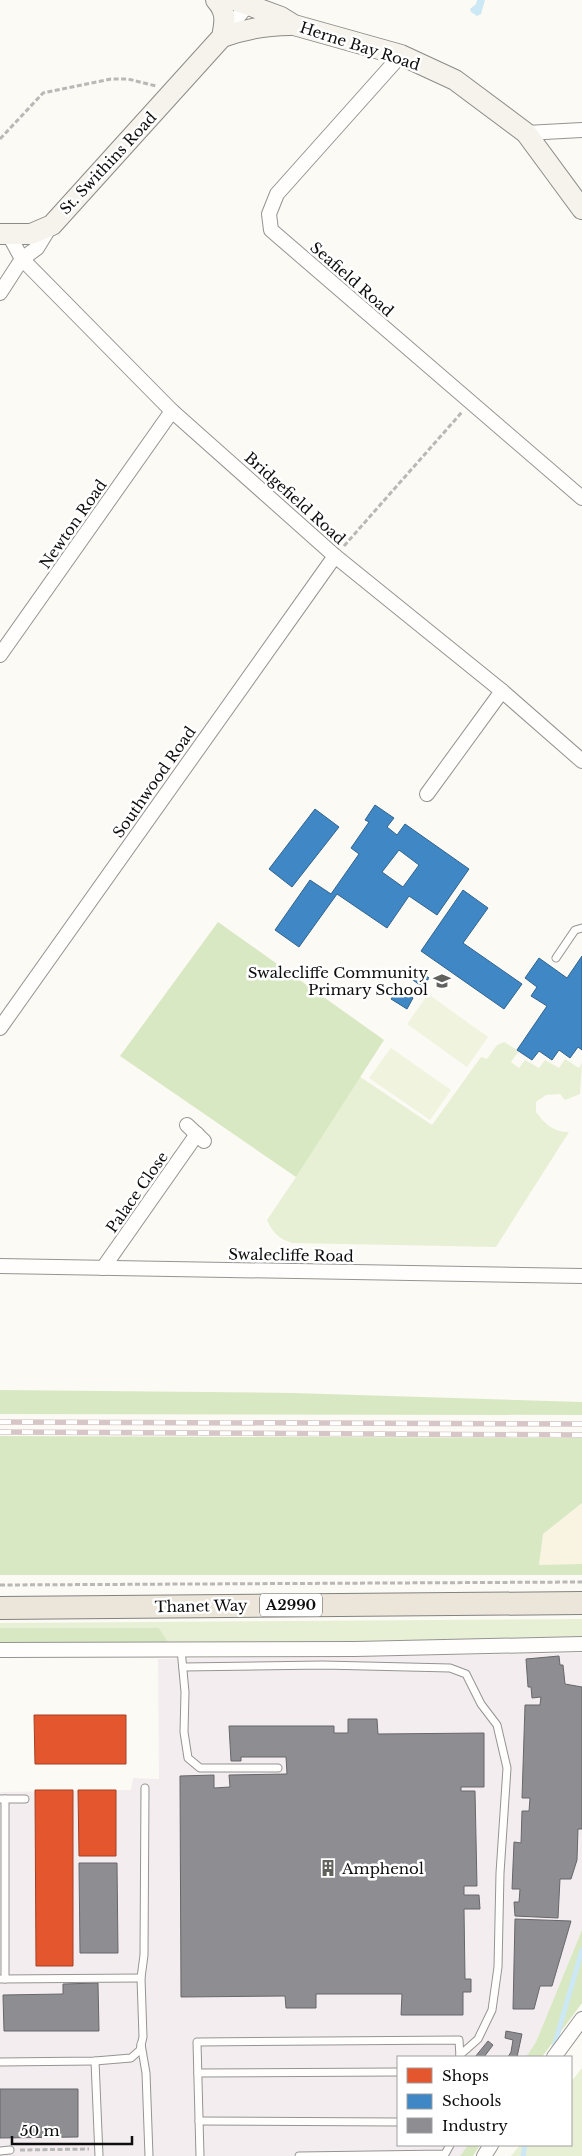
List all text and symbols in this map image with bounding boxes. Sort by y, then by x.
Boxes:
street label: Herne Bay Road [297,18,423,74]
street label: St. Swithins Road [56,108,160,218]
street label: Seafield Road [306,238,398,320]
street label: Bridgefield Road [241,448,349,548]
street label: Newton Road [35,476,111,572]
street label: Southwood Road [108,723,200,841]
place label: Swalecliffe Community Primary School [248,963,428,999]
school or university icon: Swalecliffe Community Primary School [432,971,452,991]
street label: Palace Close [102,1148,172,1236]
street label: Swalecliffe Road [228,1244,354,1266]
road number: A2990 [260,1594,322,1616]
street label: Thanet Way [154,1596,248,1616]
building icon: Amphenol [318,1858,338,1878]
place label: Amphenol [341,1859,424,1878]
legend [397,2056,572,2146]
text: Shops [442,2066,489,2085]
text: Schools [442,2091,502,2110]
scale bar [12,2114,132,2146]
text: Industry [442,2116,508,2135]
text: 50 m [20,2121,60,2140]

